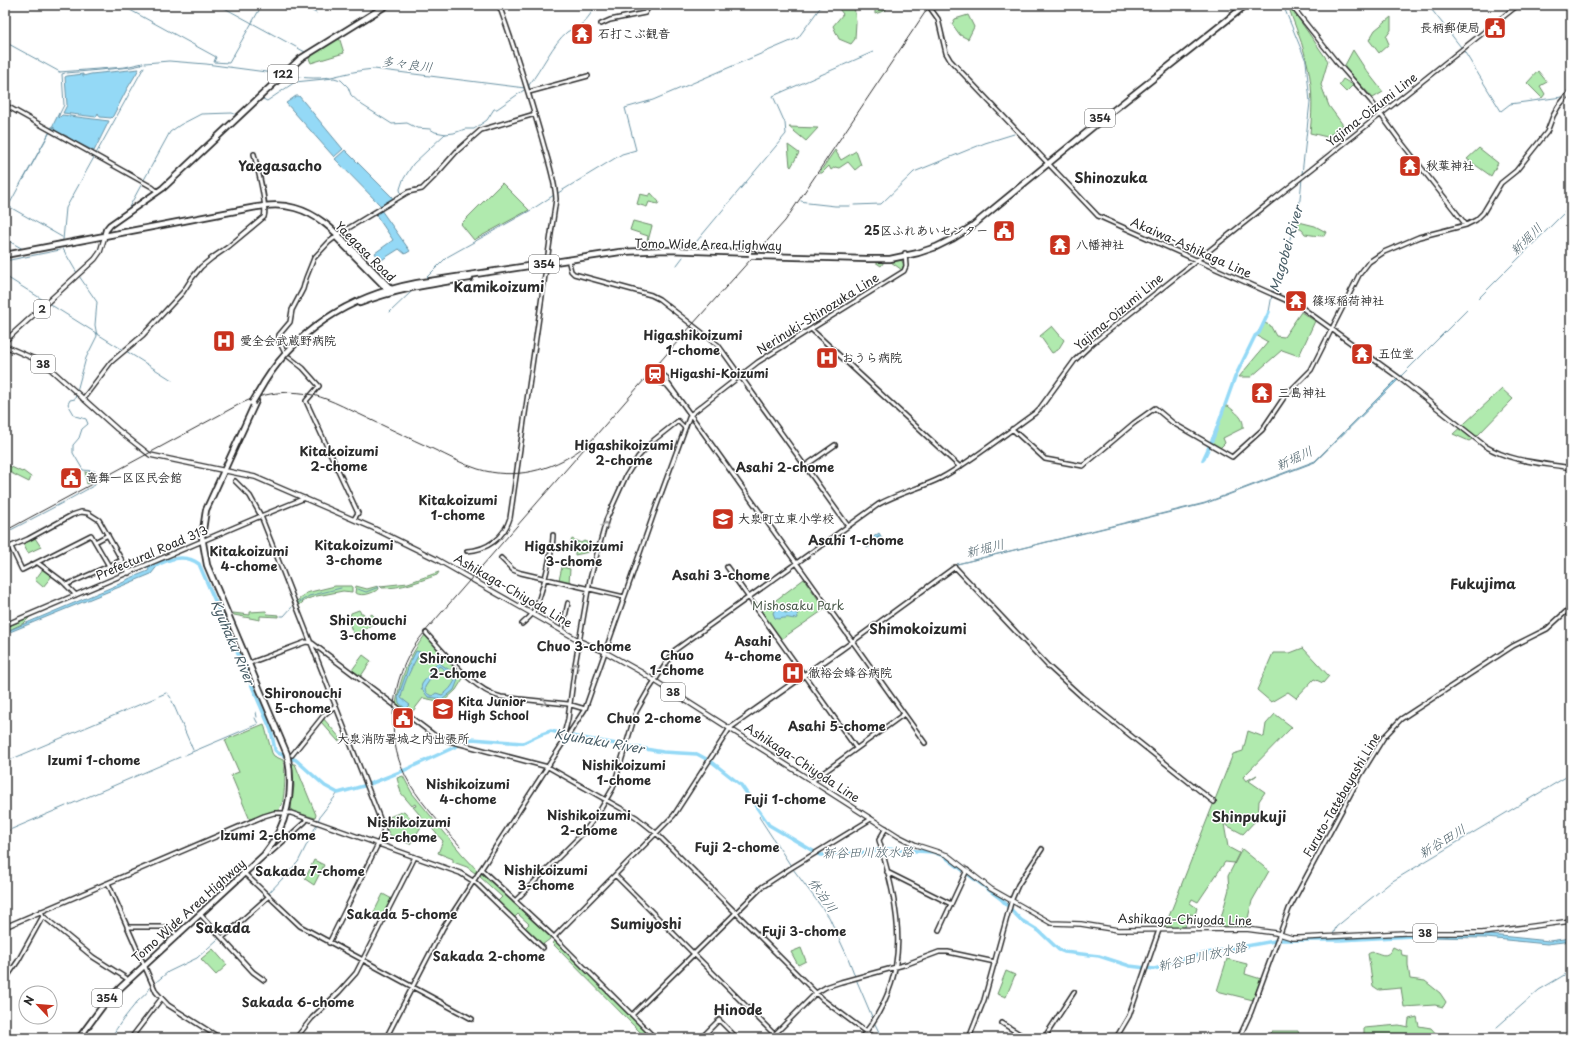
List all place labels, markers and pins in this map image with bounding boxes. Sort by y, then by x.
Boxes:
public building icon: 長柄郵便局 [1482,15,1508,41]
place label: 長柄郵便局 [1420,18,1480,36]
temple icon: 石打こぶ観音 [569,21,595,47]
place label: 石打こぶ観音 [598,24,670,42]
temple icon: 秋葉神社 [1397,153,1423,179]
place label: 秋葉神社 [1426,156,1474,174]
public building icon: 25区ふれあいセンター [991,218,1017,244]
place label: 25区ふれあいセンター [864,221,988,239]
temple icon: 八幡神社 [1047,232,1073,258]
place label: 八幡神社 [1076,235,1124,253]
temple icon: 篠塚稲荷神社 [1283,288,1309,314]
place label: 篠塚稲荷神社 [1312,291,1384,309]
hospital icon: 愛全会武蔵野病院 [211,328,237,354]
place label: 愛全会武蔵野病院 [240,331,336,349]
temple icon: 五位堂 [1349,341,1375,367]
place label: 五位堂 [1378,344,1414,362]
hospital icon: おうら病院 [814,345,840,371]
place label: おうら病院 [842,348,902,366]
station icon: Higashi-Koizumi [642,361,668,387]
place label: Higashi-Koizumi [670,364,769,382]
temple icon: 三島神社 [1249,380,1275,406]
place label: 三島神社 [1278,383,1326,401]
public building icon: 竜舞一区区民会館 [58,465,84,491]
place label: 竜舞一区区民会館 [86,468,182,486]
school or university icon: 大泉町立東小学校 [710,506,736,532]
place label: 大泉町立東小学校 [738,509,834,527]
hospital icon: 徹裕会蜂谷病院 [780,660,806,686]
place label: 徹裕会蜂谷病院 [808,663,892,681]
place label: Kita Junior High School [458,692,529,724]
school or university icon: Kita Junior High School [430,696,456,722]
public building icon: 大泉消防署城之内出張所 [390,705,416,731]
place label: 大泉消防署城之内出張所 [337,729,470,747]

